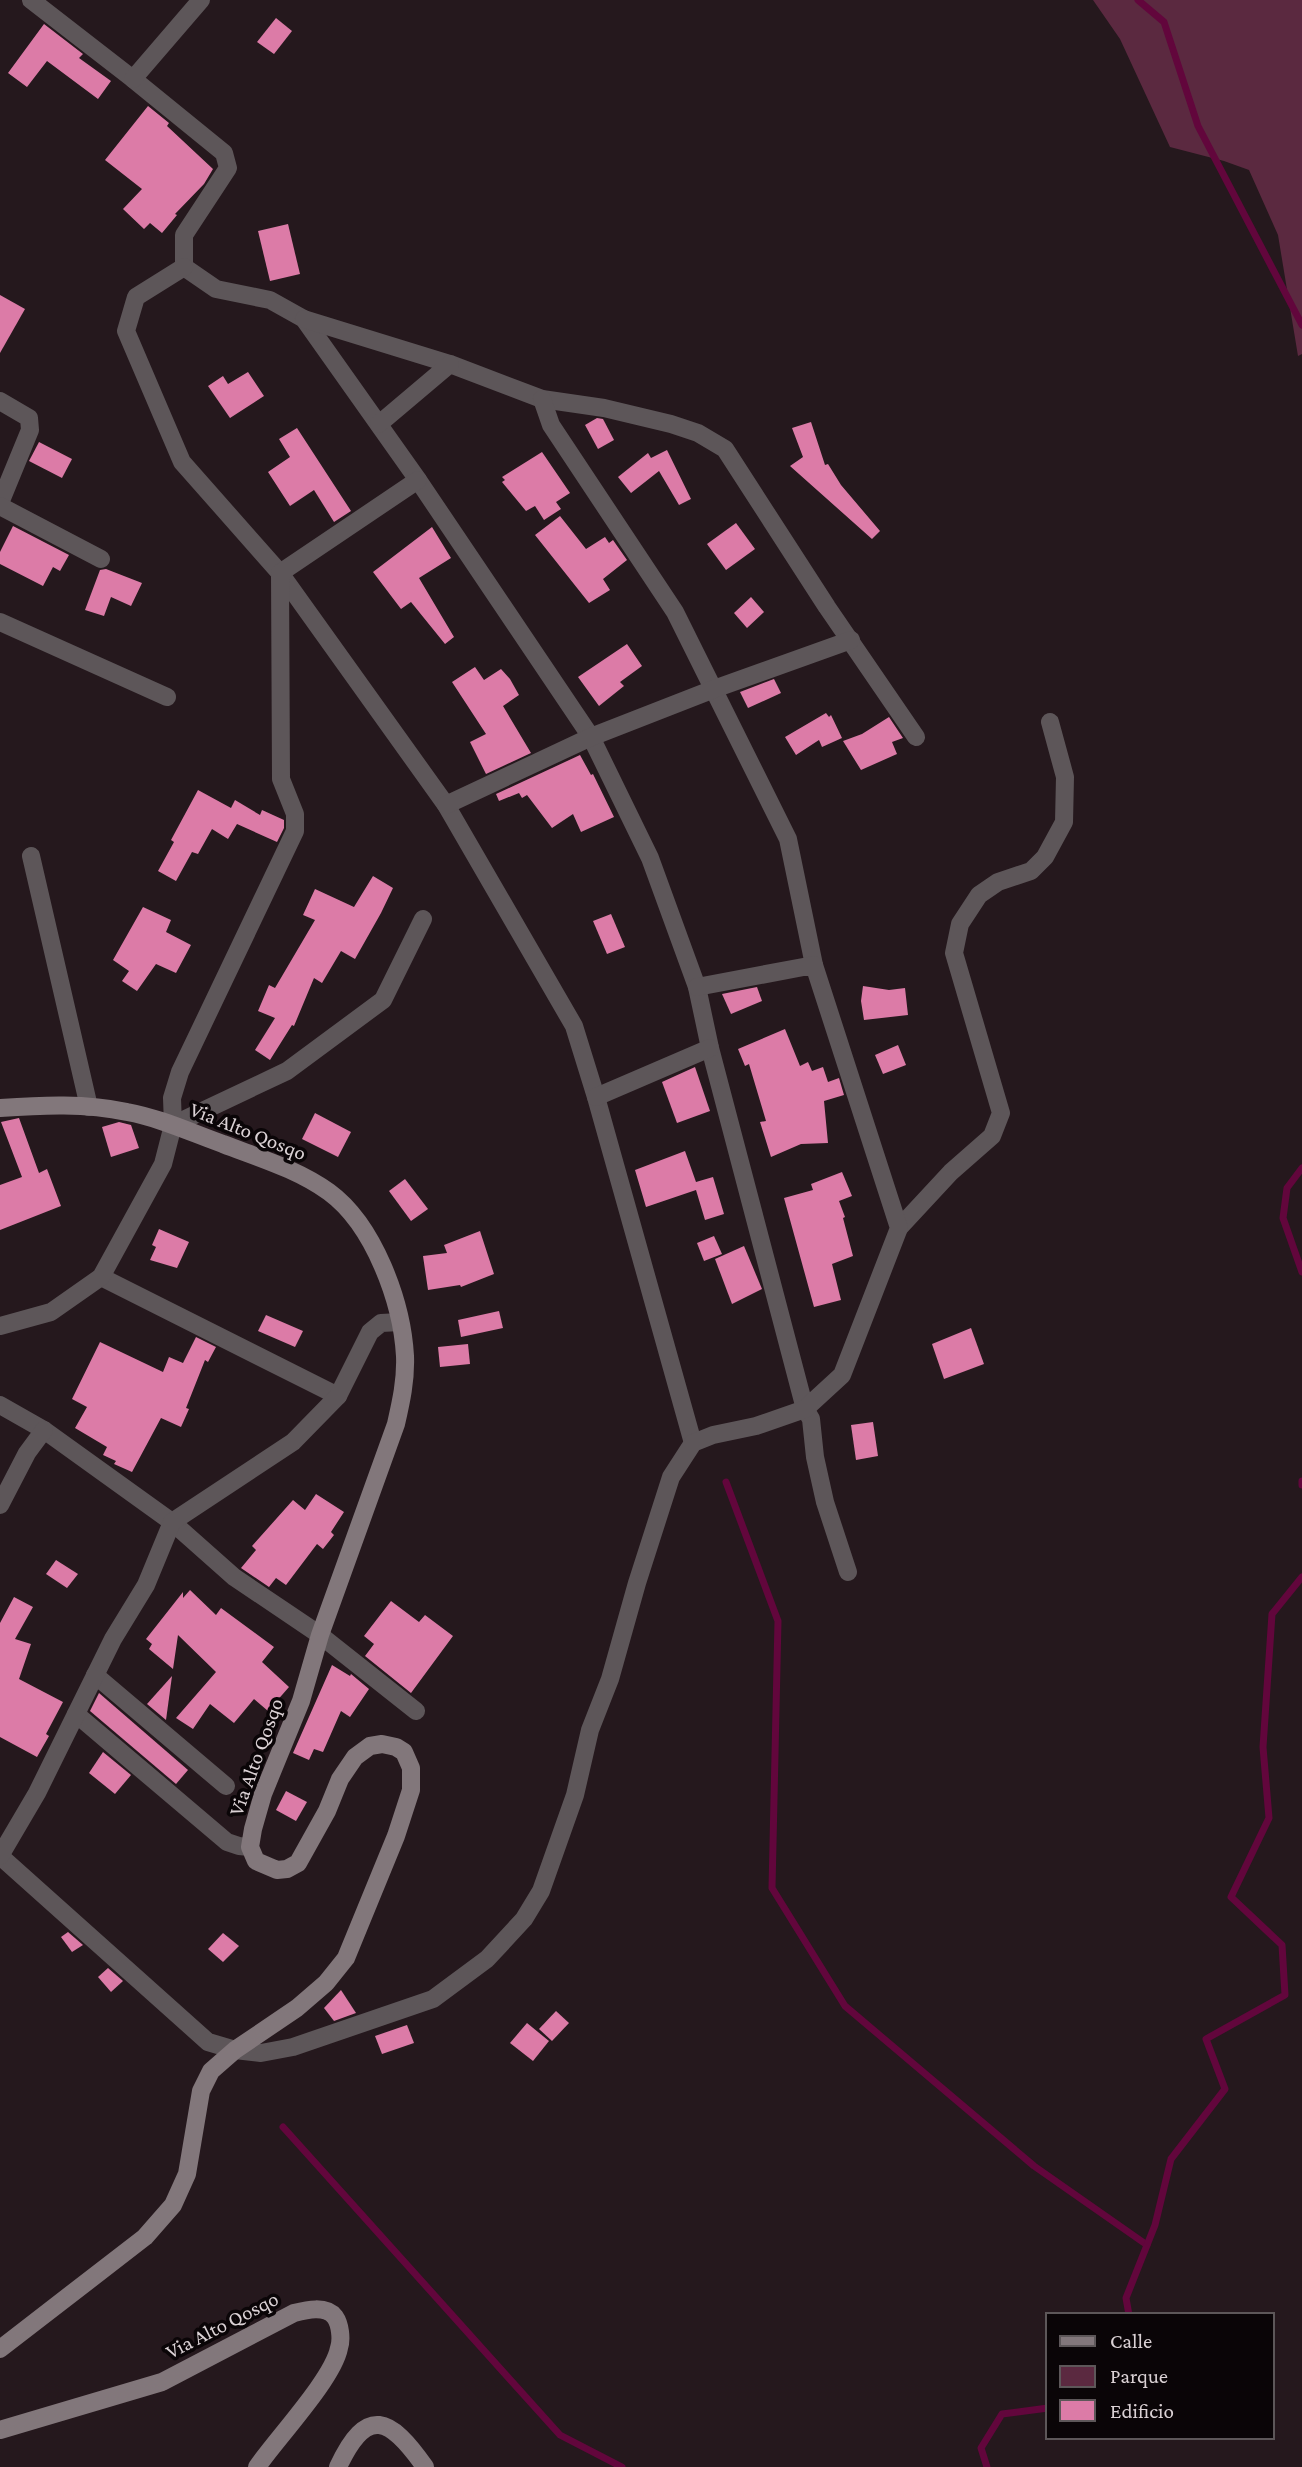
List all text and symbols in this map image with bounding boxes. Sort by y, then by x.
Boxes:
street label: Via Alto Qosqo [186,1097,310,1165]
street label: Via Alto Qosqo [224,1695,288,1819]
street label: Via Alto Qosqo [162,2286,282,2364]
legend [1046,2313,1274,2439]
text: Calle [1110,2329,1152,2353]
text: Parque [1110,2364,1168,2388]
text: Edificio [1110,2399,1174,2423]

